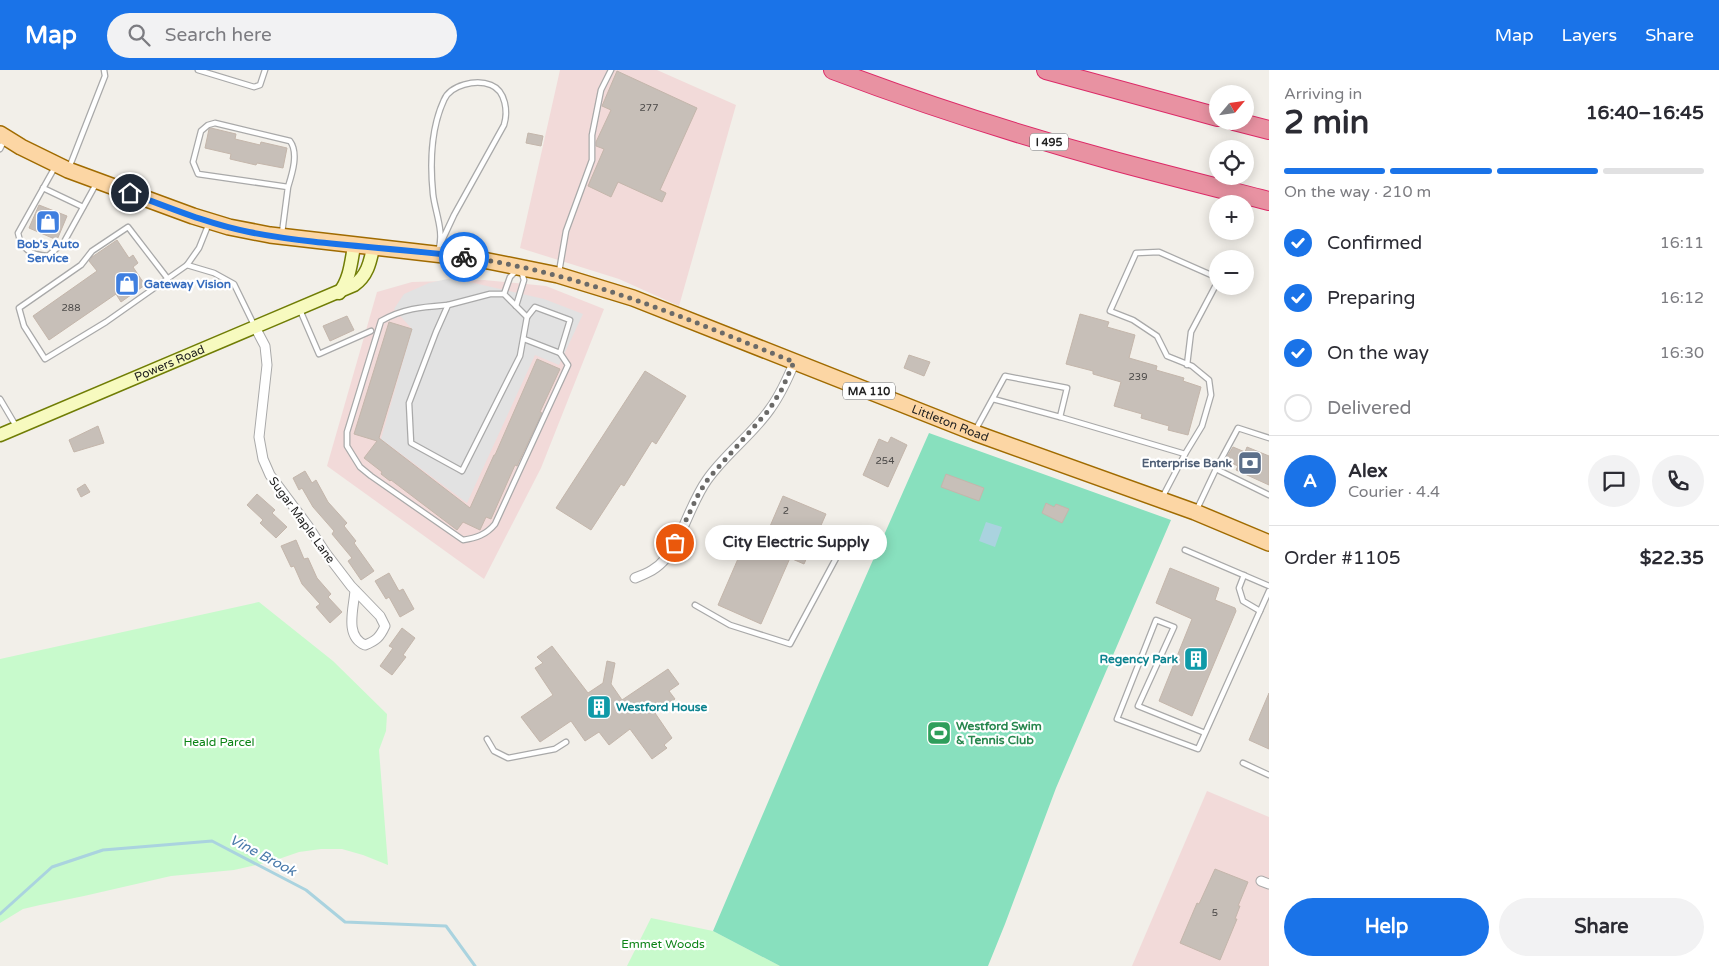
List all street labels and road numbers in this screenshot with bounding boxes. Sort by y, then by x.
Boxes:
road number: I 495 [1030,134,1068,150]
street label: Powers Road [132,342,207,384]
road number: MA 110 [843,382,895,400]
street label: Littleton Road [910,402,990,444]
street label: Sugar Maple Lane [266,474,338,566]

